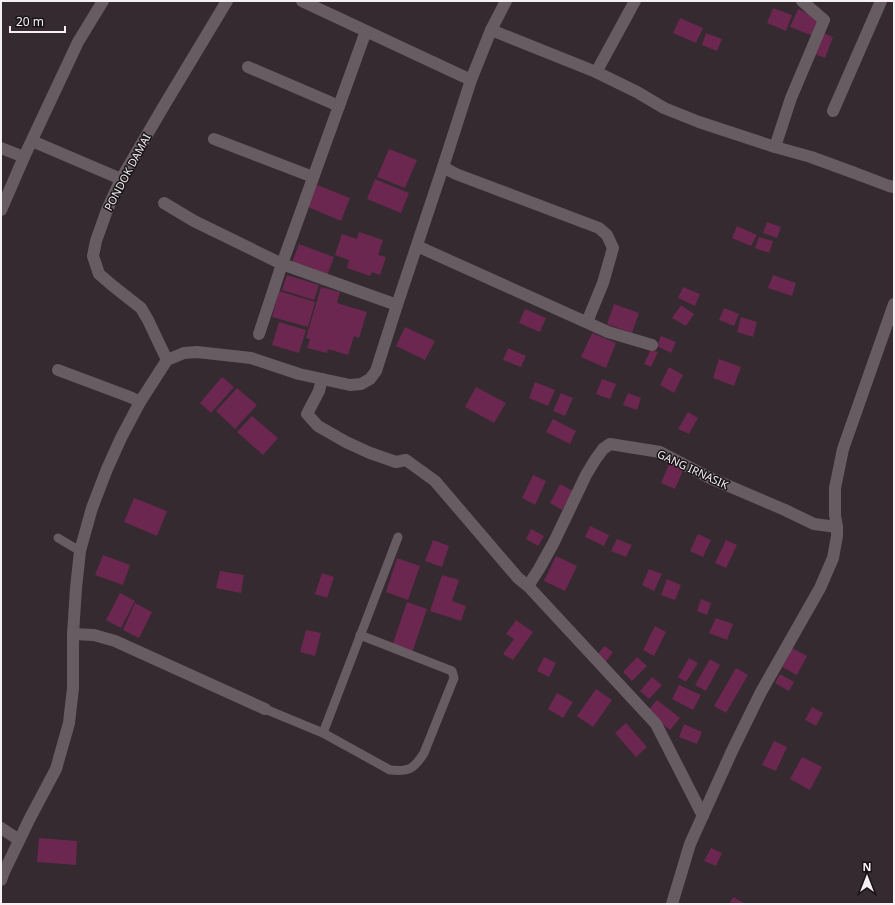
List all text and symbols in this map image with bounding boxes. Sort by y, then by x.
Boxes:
scale bar [10,8,65,34]
text: 20 m [16,13,44,30]
street label: PONDOK DAMAI [100,131,154,213]
street label: GANG IRNASIK [655,446,731,492]
north arrow [847,857,887,897]
text: N [863,859,871,874]

